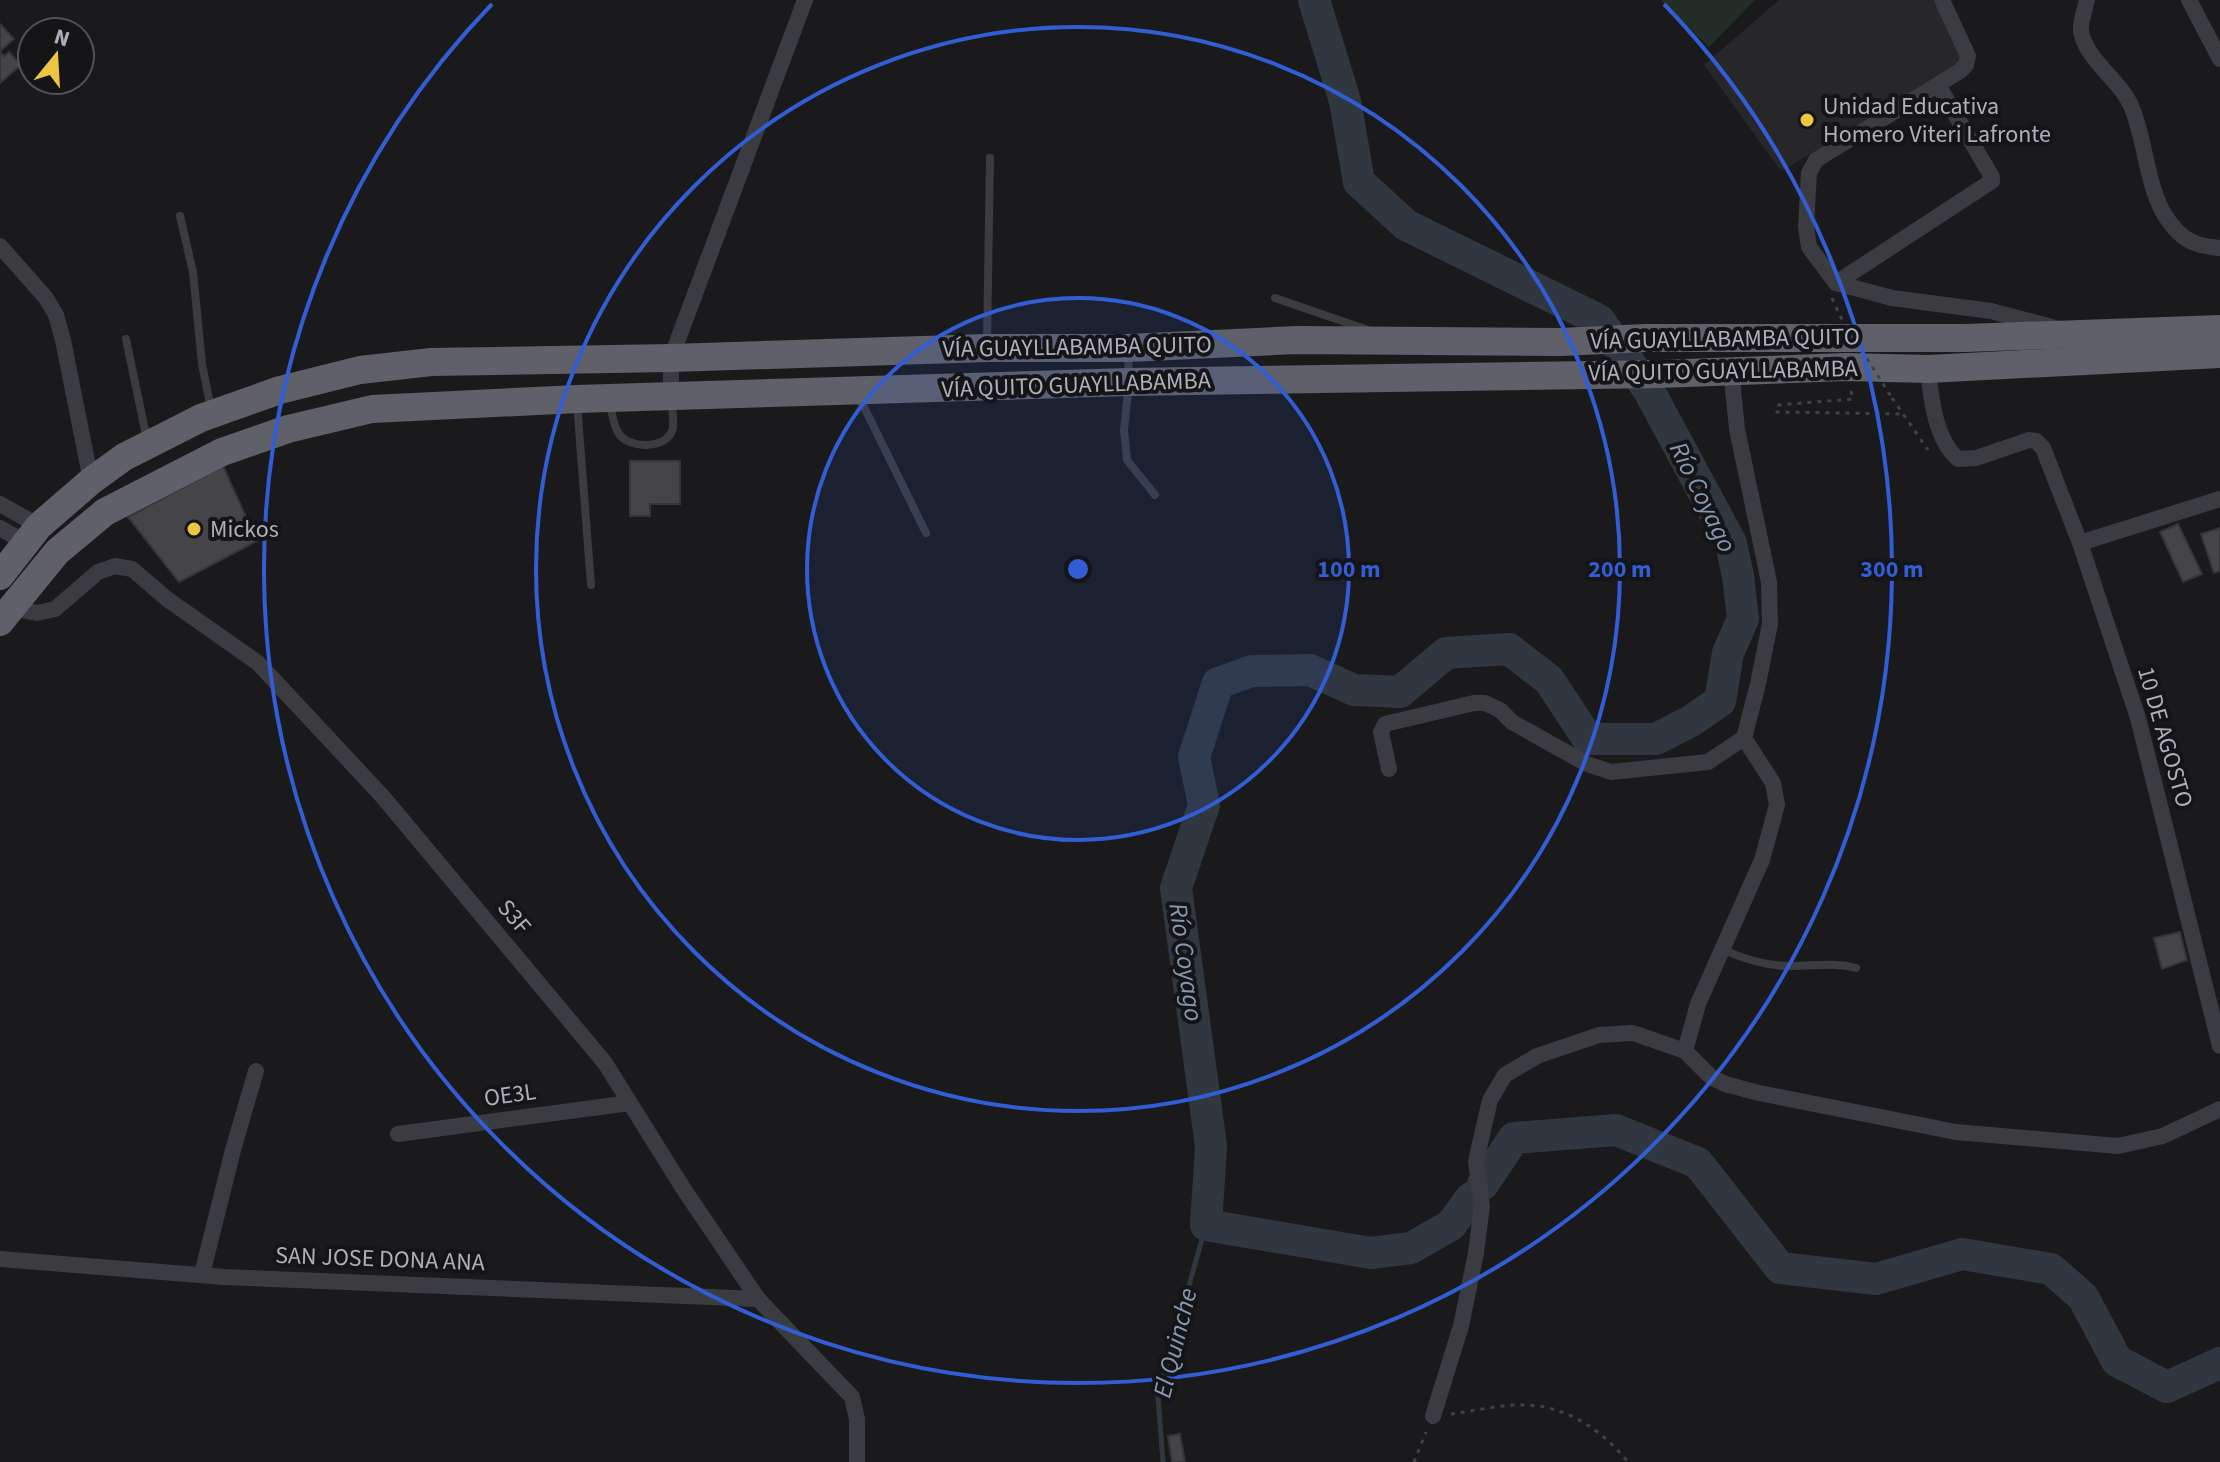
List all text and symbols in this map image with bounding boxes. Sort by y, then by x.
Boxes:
north arrow [16,16,96,96]
text: N [50,20,74,55]
place label: Unidad Educativa Homero Viteri Lafronte [1823,89,2051,152]
marker: Unidad Educativa Homero Viteri Lafronte [1798,111,1816,129]
street label: VÍA GUAYLLABAMBA QUITO [1590,319,1860,359]
street label: VÍA GUAYLLABAMBA QUITO [942,327,1212,367]
street label: VÍA QUITO GUAYLLABAMBA [1588,351,1858,391]
street label: VÍA QUITO GUAYLLABAMBA [941,363,1211,407]
water label: Río Coyago [1660,435,1746,559]
place label: Mickos [210,512,279,547]
marker: Mickos [185,520,203,538]
text: 100 m [1317,552,1381,587]
text: 200 m [1588,552,1652,587]
text: 300 m [1860,552,1924,587]
centre of rings [1064,555,1092,583]
street label: 10 DE AGOSTO [2128,662,2202,812]
street label: S3F [489,892,539,942]
water label: Río Coyago [1159,900,1213,1024]
street label: OE3L [482,1074,539,1116]
street label: SAN JOSE DONA ANA [275,1238,485,1280]
water label: El Quinche [1144,1284,1206,1402]

